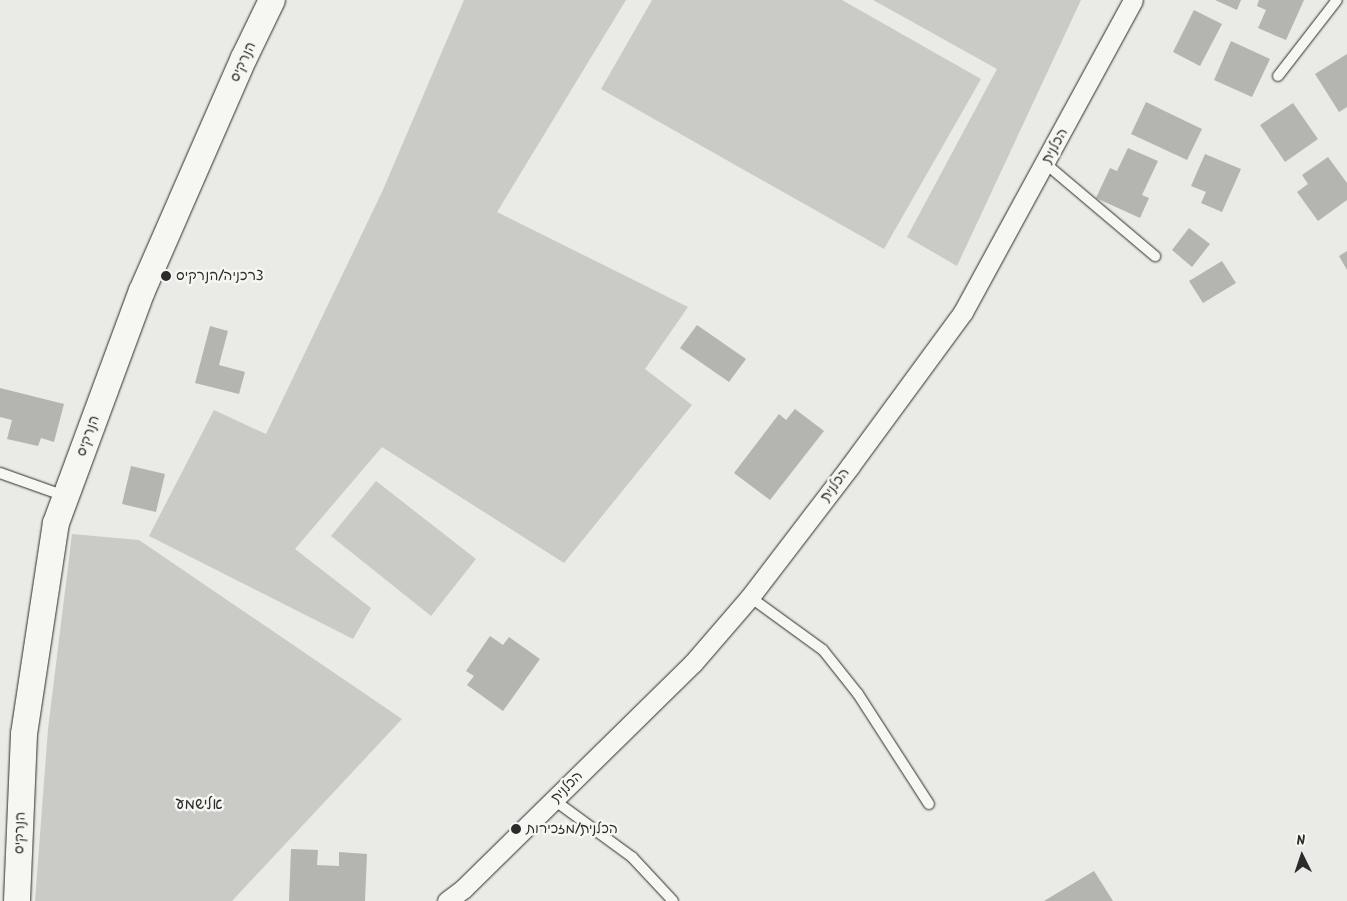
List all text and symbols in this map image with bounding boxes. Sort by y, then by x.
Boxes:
street label: הנרקיס [226,39,260,85]
street label: הכלנית [1038,125,1072,167]
place label: צרכניה/הנרקיס [176,268,264,284]
marker: צרכניה/הנרקיס [160,270,172,282]
street label: הנרקיס [73,413,103,459]
street label: הכלנית [817,465,853,505]
street label: הכלנית [548,768,586,806]
district label: אלישמע [175,795,223,815]
street label: הנרקיס [11,812,29,854]
place label: הכלנית/מזכירות [526,821,618,837]
marker: הכלנית/מזכירות [510,823,522,835]
text: N [1296,830,1306,852]
north arrow [1277,831,1327,881]

